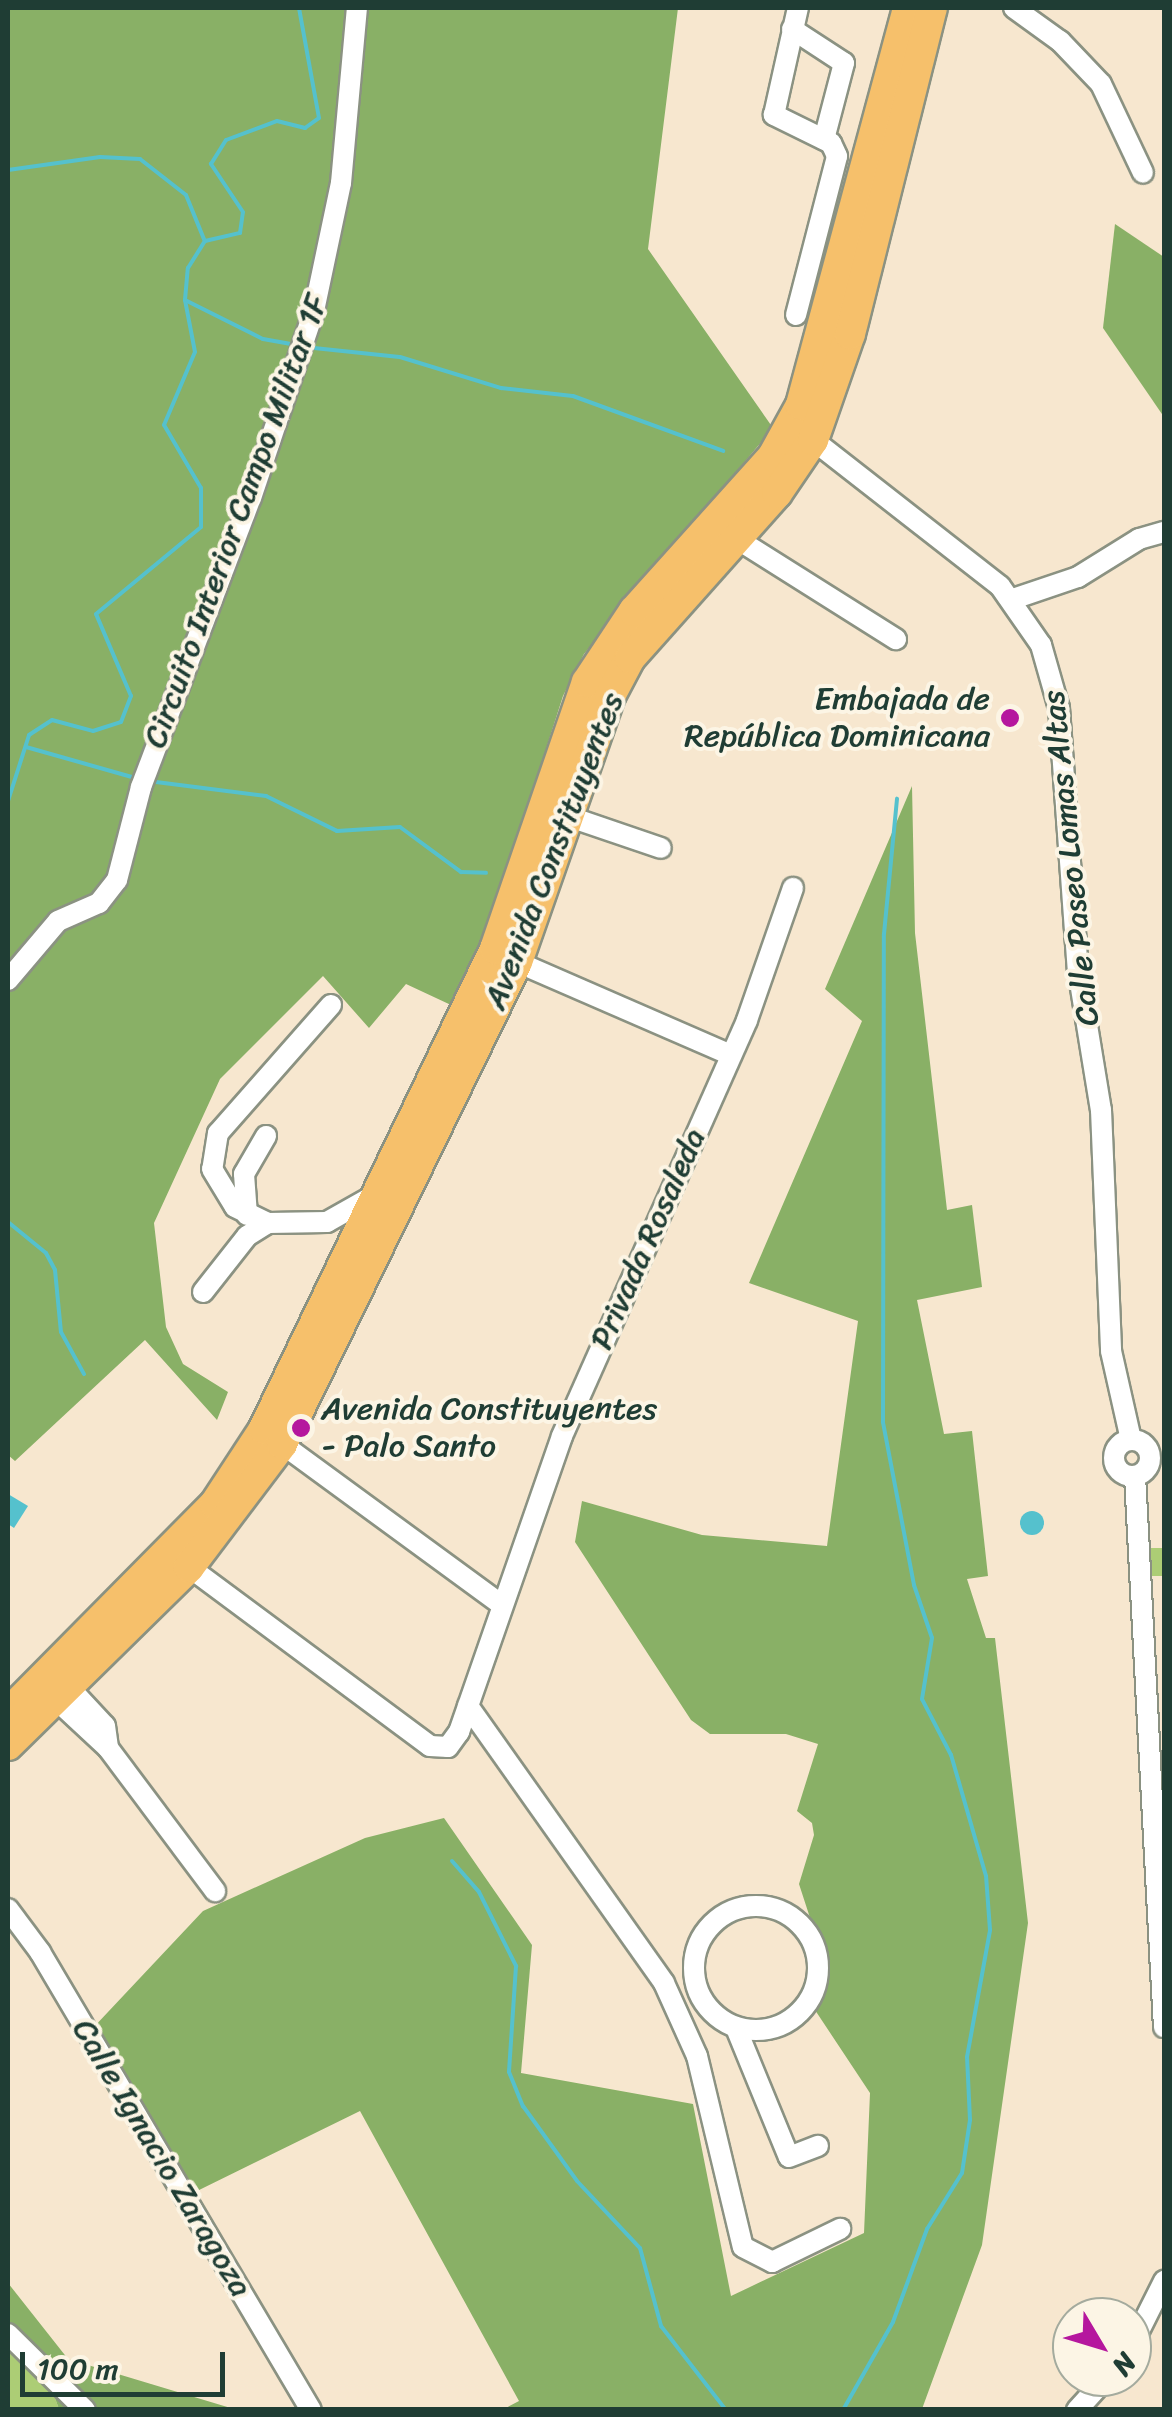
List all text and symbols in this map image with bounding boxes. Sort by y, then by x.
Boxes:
street label: Circuito Interior Campo Militar 1F [136,290,336,752]
place label: Embajada de República Dominicana [684,681,990,756]
street label: Avenida Constituyentes [476,687,632,1015]
street label: Calle Paseo Lomas Altas [1034,688,1108,1028]
marker: Embajada de República Dominicana [999,707,1021,729]
street label: Privada Rosaleda [582,1123,714,1355]
place label: Avenida Constituyentes - Palo Santo [321,1391,657,1466]
marker: Avenida Constituyentes - Palo Santo [290,1417,312,1439]
street label: Calle Ignacio Zaragoza [64,2013,260,2303]
north arrow [1052,2297,1152,2397]
scale bar [25,2332,230,2394]
text: 100 m [37,2342,119,2396]
text: N [1099,2342,1150,2387]

